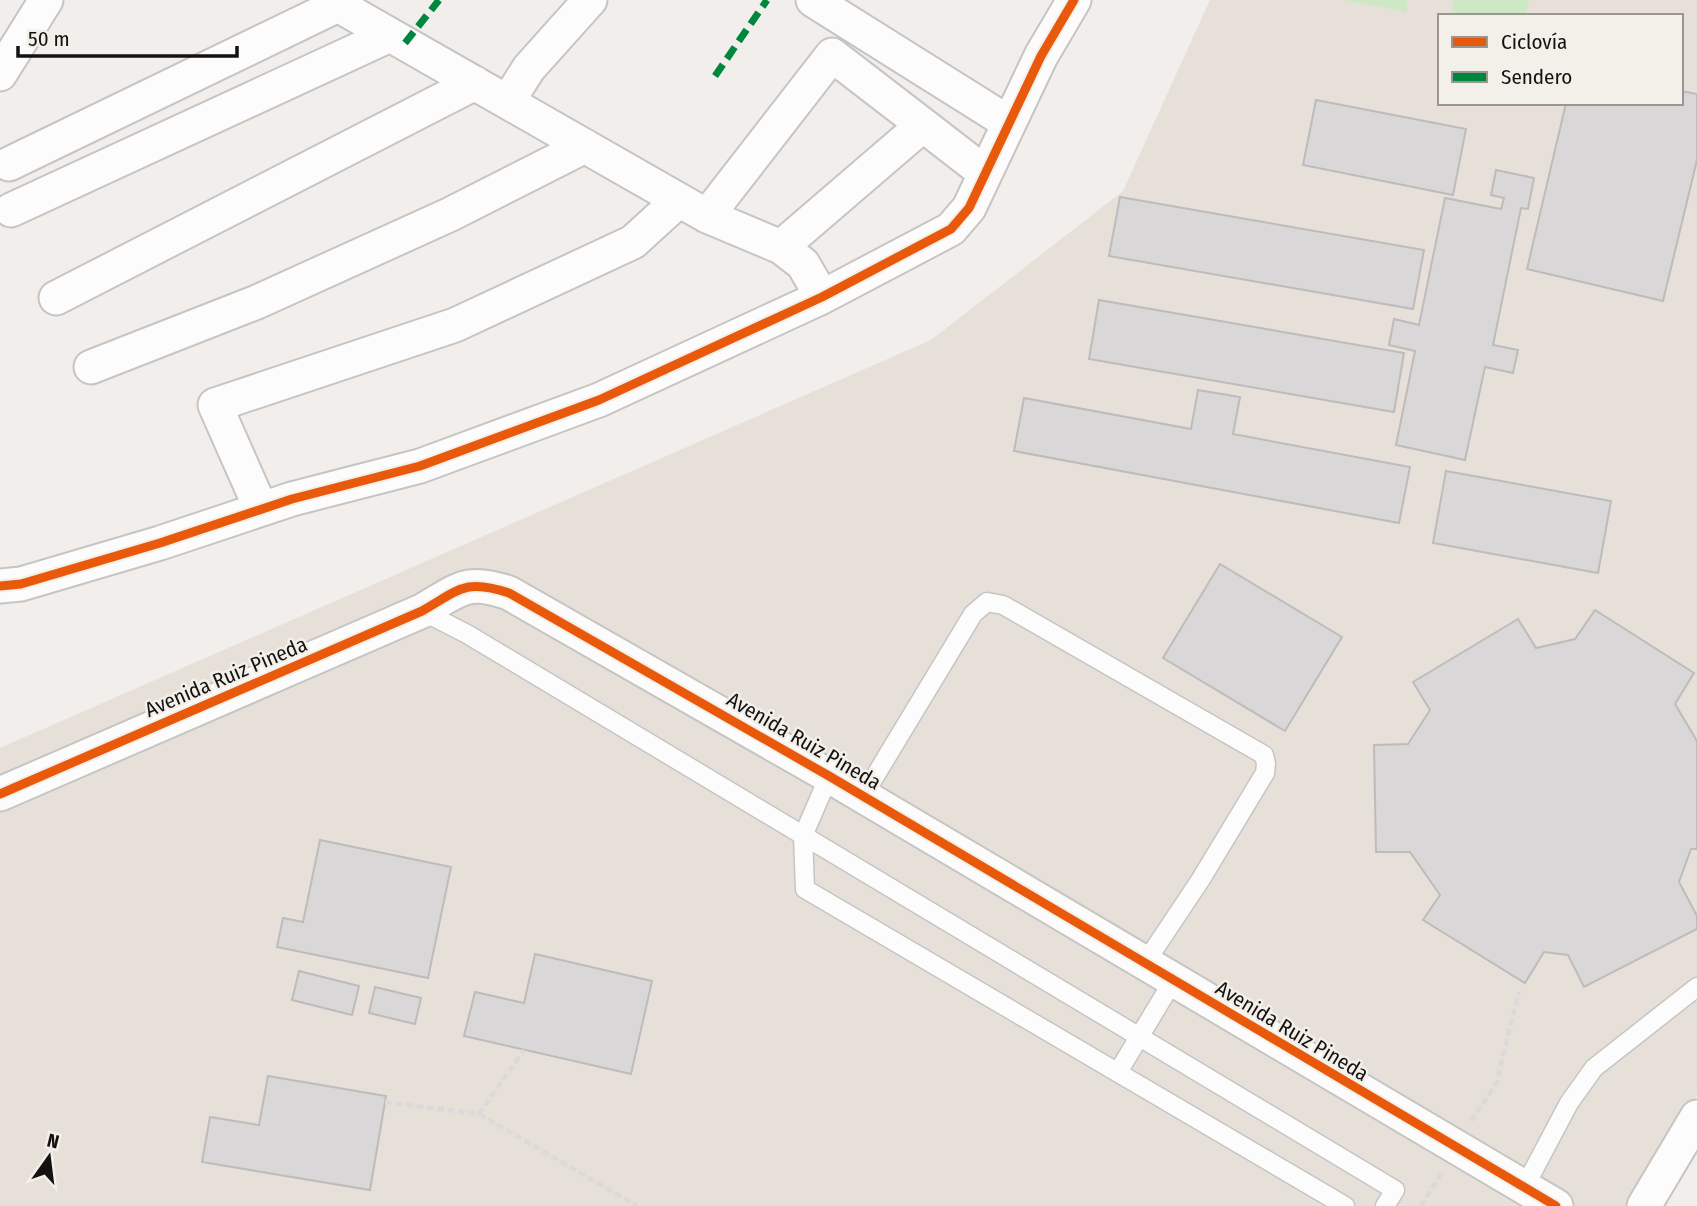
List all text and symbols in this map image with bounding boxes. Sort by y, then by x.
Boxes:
scale bar [18,14,236,58]
legend [1438,14,1683,105]
text: 50 m [28,26,70,52]
text: Ciclovía [1501,29,1567,55]
text: Sendero [1501,64,1572,90]
street label: Avenida Ruiz Pineda [141,631,311,723]
street label: Avenida Ruiz Pineda [722,686,886,796]
street label: Avenida Ruiz Pineda [1211,975,1373,1087]
north arrow [14,1122,84,1192]
text: N [45,1128,61,1154]

